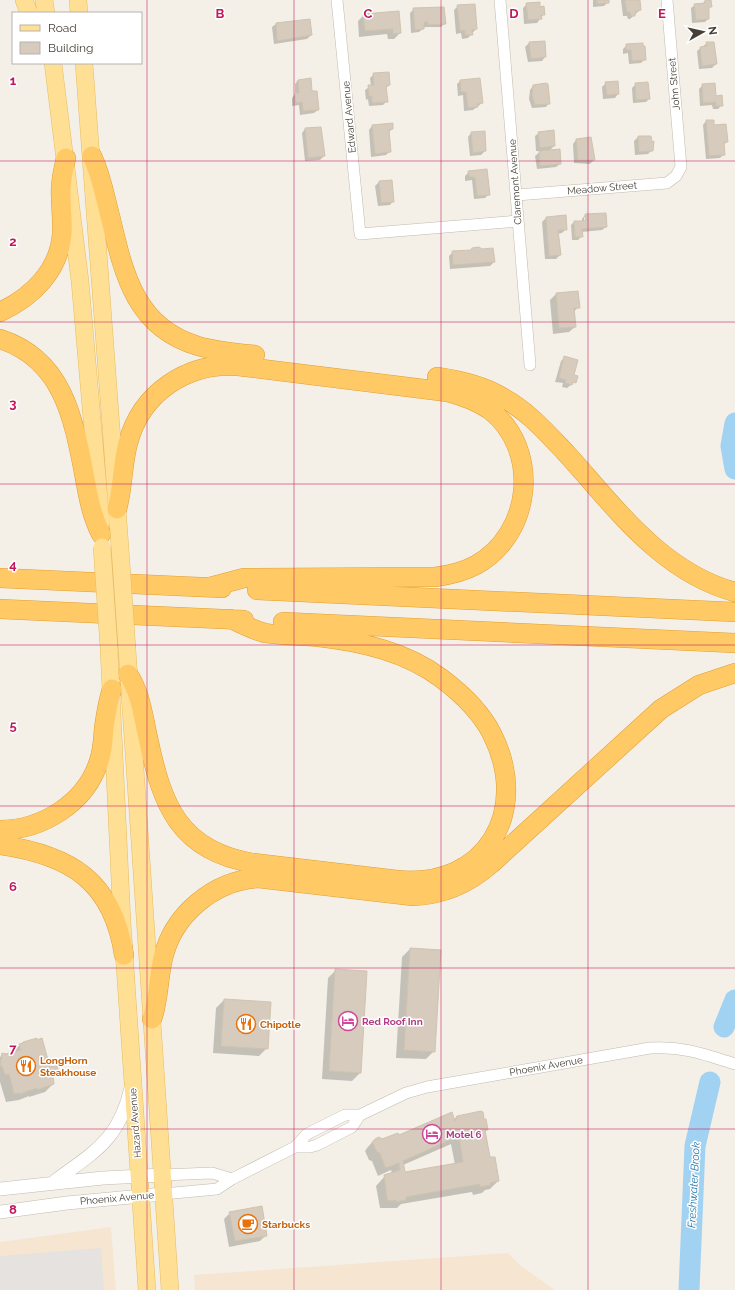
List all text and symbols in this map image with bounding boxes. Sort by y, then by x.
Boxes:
text: B [216,6,225,21]
text: C [364,6,373,21]
text: D [509,6,519,21]
text: E [658,6,666,21]
legend [12,12,142,64]
north arrow [683,12,723,52]
text: Road [48,21,77,35]
text: N [705,26,719,36]
text: Building [48,41,94,55]
street label: John Street [666,57,682,111]
text: 1 [10,73,17,88]
street label: Edward Avenue [340,80,358,154]
street label: Claremont Avenue [507,139,523,225]
street label: Meadow Street [567,179,638,197]
text: 2 [9,234,17,249]
text: 3 [9,396,17,411]
text: 4 [9,557,17,572]
text: 5 [9,718,17,733]
text: 6 [9,879,17,894]
hotel icon: Red Roof Inn [337,1010,359,1032]
restaurant icon: Chipotle [235,1013,257,1035]
place label: Red Roof Inn [362,1016,423,1027]
place label: Chipotle [260,1019,301,1030]
text: 7 [9,1041,17,1056]
street label: Phoenix Avenue [508,1054,584,1078]
restaurant icon: LongHorn Steakhouse [15,1055,37,1077]
place label: LongHorn Steakhouse [40,1055,96,1078]
street label: Hazard Avenue [127,1088,143,1158]
hotel icon: Motel 6 [421,1123,443,1145]
place label: Motel 6 [446,1129,482,1140]
water label: Freshwater Brook [685,1142,703,1228]
street label: Phoenix Avenue [80,1189,155,1207]
text: 8 [9,1202,17,1217]
cafe icon: Starbucks [237,1213,259,1235]
place label: Starbucks [262,1219,310,1230]

